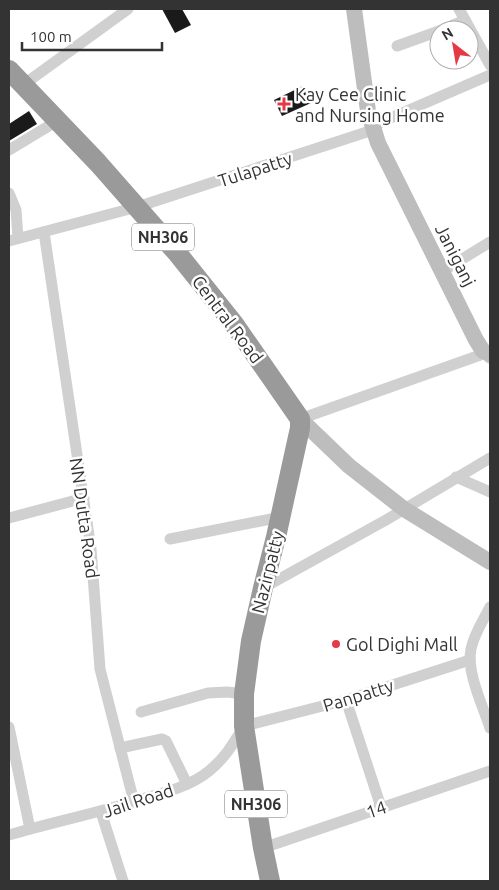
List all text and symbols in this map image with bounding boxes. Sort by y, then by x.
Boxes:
scale bar [22,20,162,52]
north arrow [429,20,479,70]
text: N [439,24,456,43]
text: 100 m [30,28,72,45]
place label: Kay Cee Clinic and Nursing Home [295,84,445,125]
marker: Kay Cee Clinic and Nursing Home [277,97,291,111]
street label: Tulapatty [216,148,295,190]
street label: Janiganj [432,221,480,289]
road number: NH306 [132,223,194,250]
street label: Central Road [189,271,267,367]
street label: NN Dutta Road [67,456,103,580]
street label: Nazirpatty [247,528,287,615]
place label: Gol Dighi Mall [346,634,458,654]
marker: Gol Dighi Mall [330,638,342,650]
street label: Panpatty [320,675,396,715]
street label: Jail Road [100,779,176,821]
road number: NH306 [225,791,287,818]
street label: 14 [363,796,389,822]

